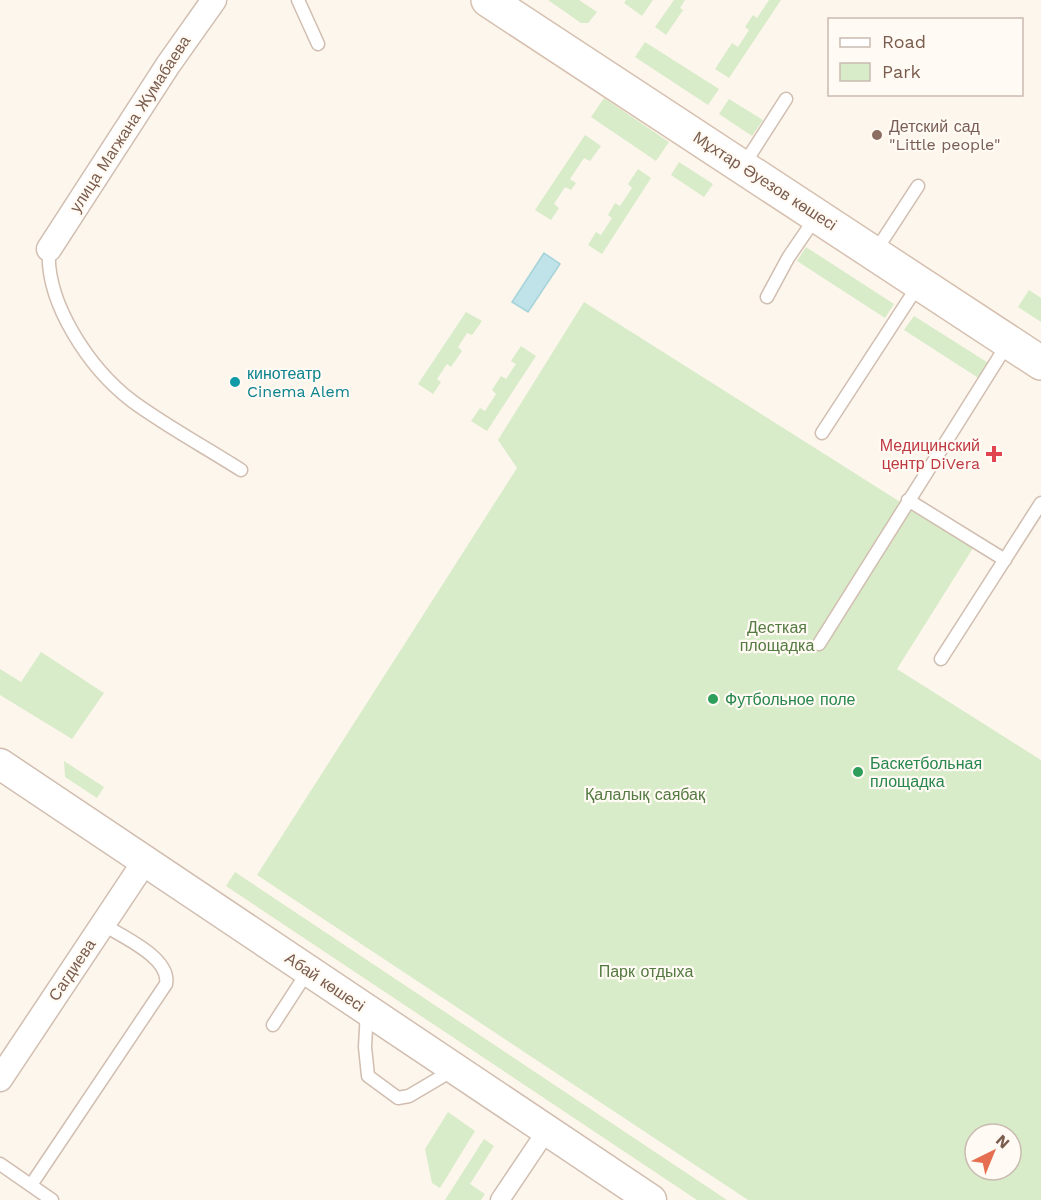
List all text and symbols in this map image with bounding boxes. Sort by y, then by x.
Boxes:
legend [828,18,1023,96]
text: Road [882,31,926,52]
street label: улица Магжана Жумабаева [66,32,194,216]
text: Park [882,61,921,82]
place label: Детский сад "Little people" [889,117,1000,154]
street label: Мұхтар Әуезов көшесі [690,128,840,234]
marker: Детский сад "Little people" [870,128,884,142]
place label: кинотеатр Cinema Alem [247,364,350,401]
marker: кинотеатр Cinema Alem [228,375,242,389]
place label: Медицинский центр DiVera [880,436,980,473]
marker: Медицинский центр DiVera [985,445,1003,463]
park label: Десткая площадка [740,618,814,655]
place label: Футбольное поле [725,690,856,709]
marker: Футбольное поле [706,692,720,706]
place label: Баскетбольная площадка [870,754,982,791]
marker: Баскетбольная площадка [851,765,865,779]
park label: Қалалық саябақ [585,785,706,804]
street label: Сагдиева [45,936,100,1004]
street label: Абай көшесі [282,948,368,1016]
park label: Парк отдыха [599,962,693,981]
north arrow [963,1122,1023,1182]
text: N [992,1130,1014,1152]

